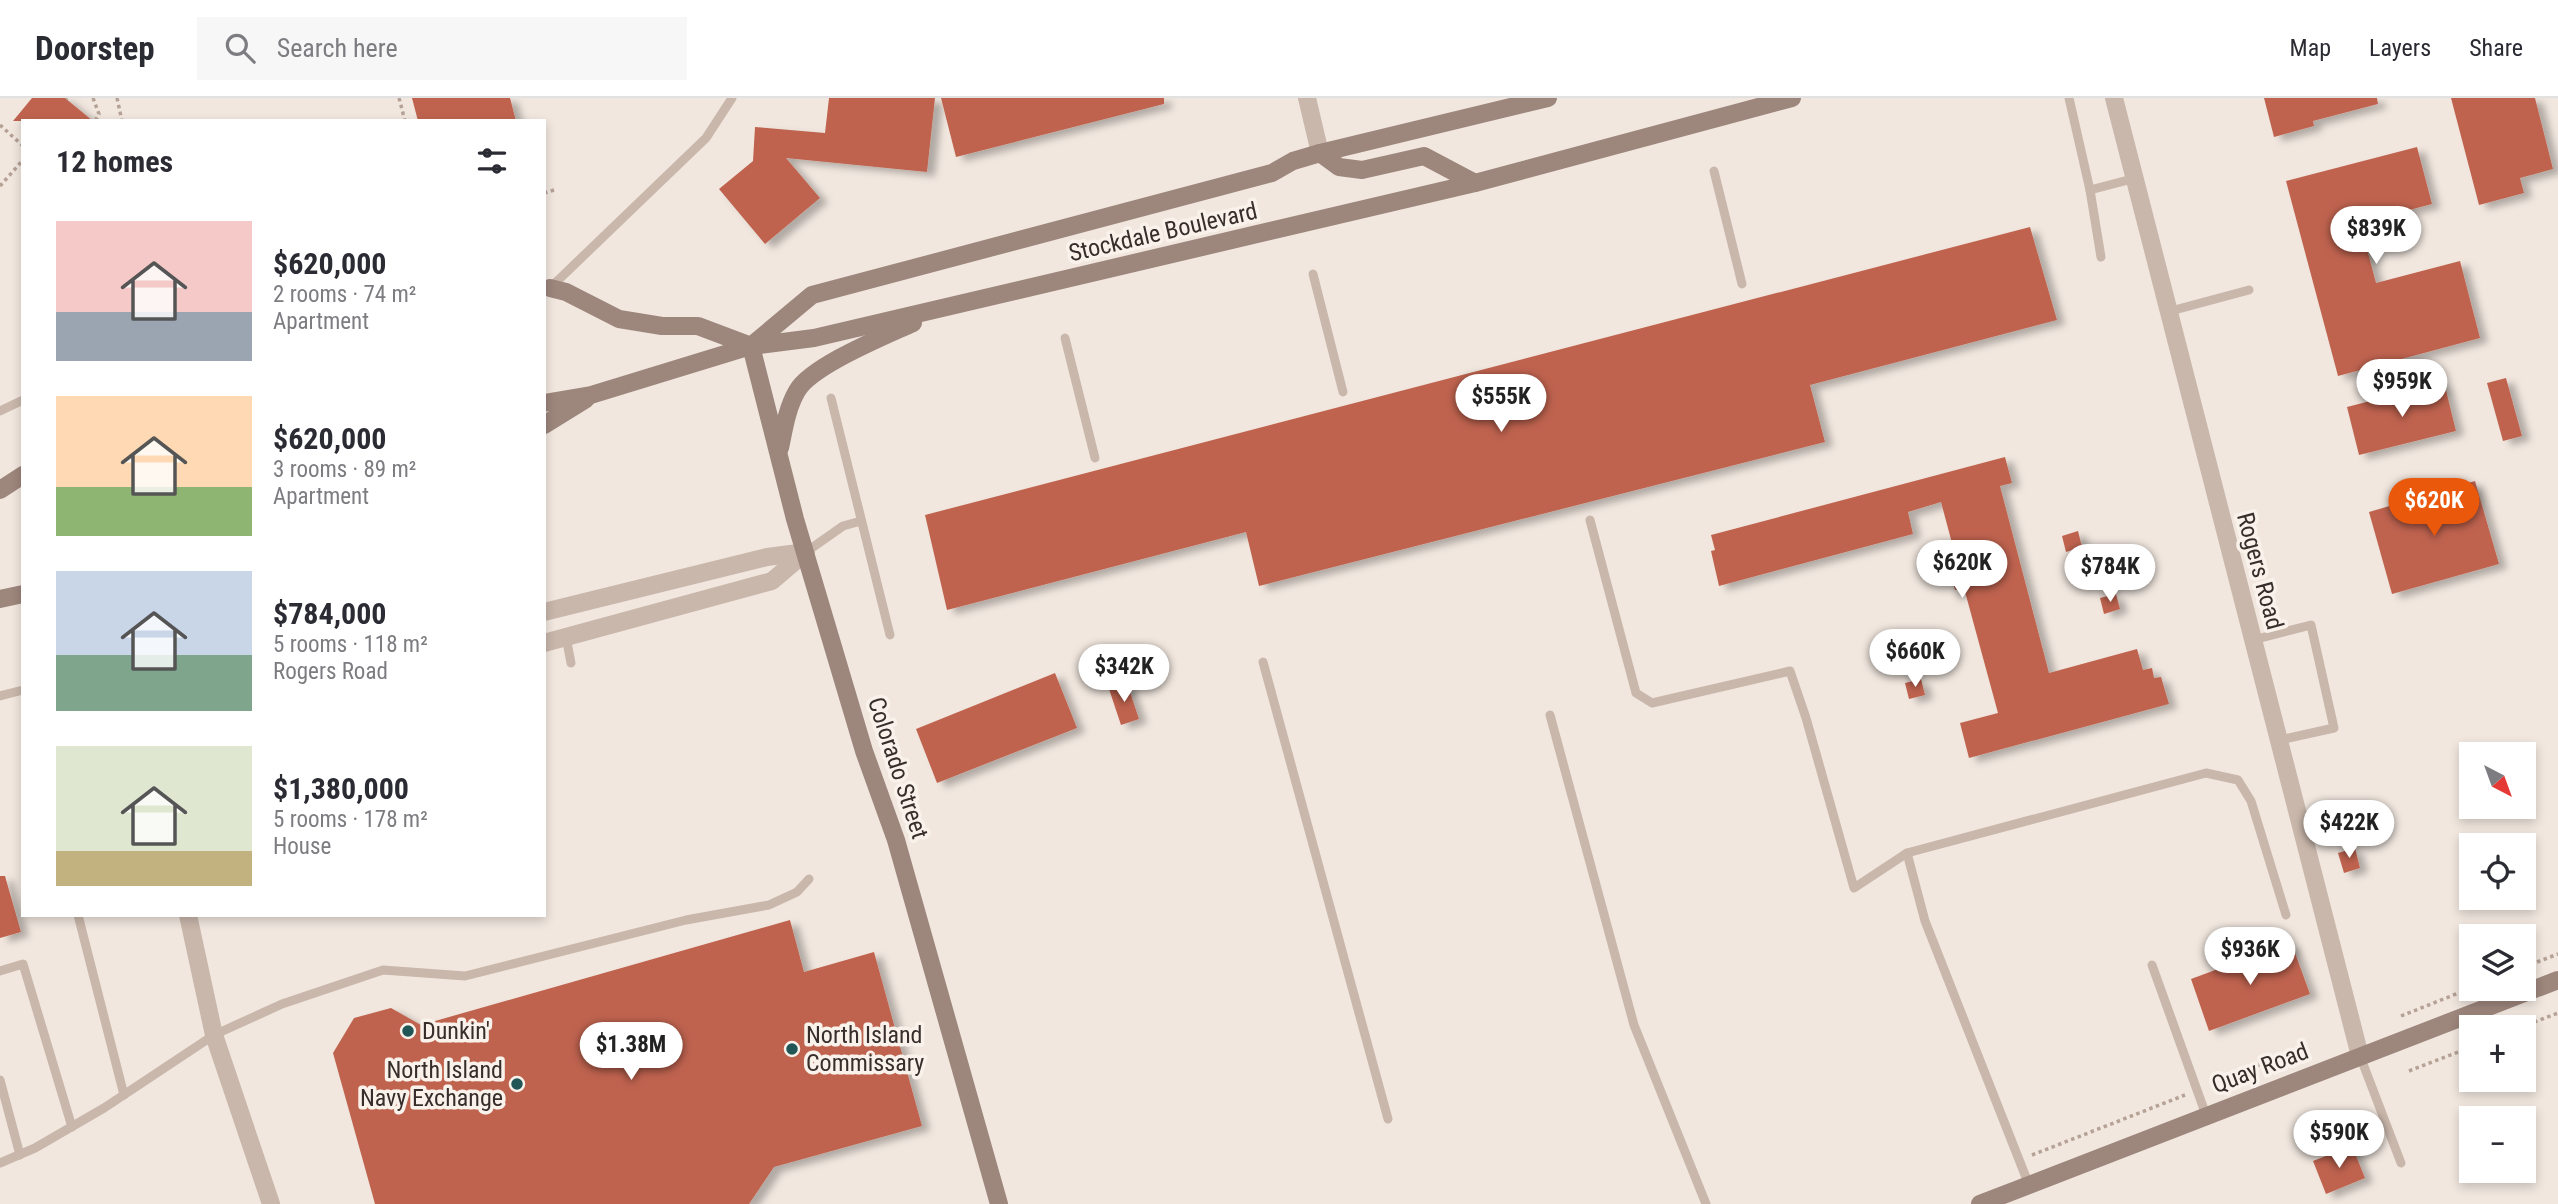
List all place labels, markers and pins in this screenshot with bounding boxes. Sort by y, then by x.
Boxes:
pin: $839K [2327,206,2425,266]
pin: $959K [2353,360,2451,419]
pin: $555K [1452,374,1550,434]
pin: $620K [2385,478,2483,538]
pin: $620K [1913,540,2011,600]
pin: $784K [2061,545,2159,604]
pin: $660K [1866,630,1964,689]
pin: $342K [1075,644,1173,704]
pin: $422K [2300,800,2398,860]
pin: $936K [2201,928,2299,987]
place label: Dunkin' [422,1017,490,1045]
place label: North Island Commissary [806,1021,924,1077]
marker: Dunkin' [400,1023,416,1039]
pin: $1.38M [574,1023,688,1082]
marker: North Island Commissary [784,1041,800,1057]
place label: North Island Navy Exchange [360,1056,503,1112]
marker: North Island Navy Exchange [509,1076,525,1092]
pin: $590K [2290,1110,2388,1170]

